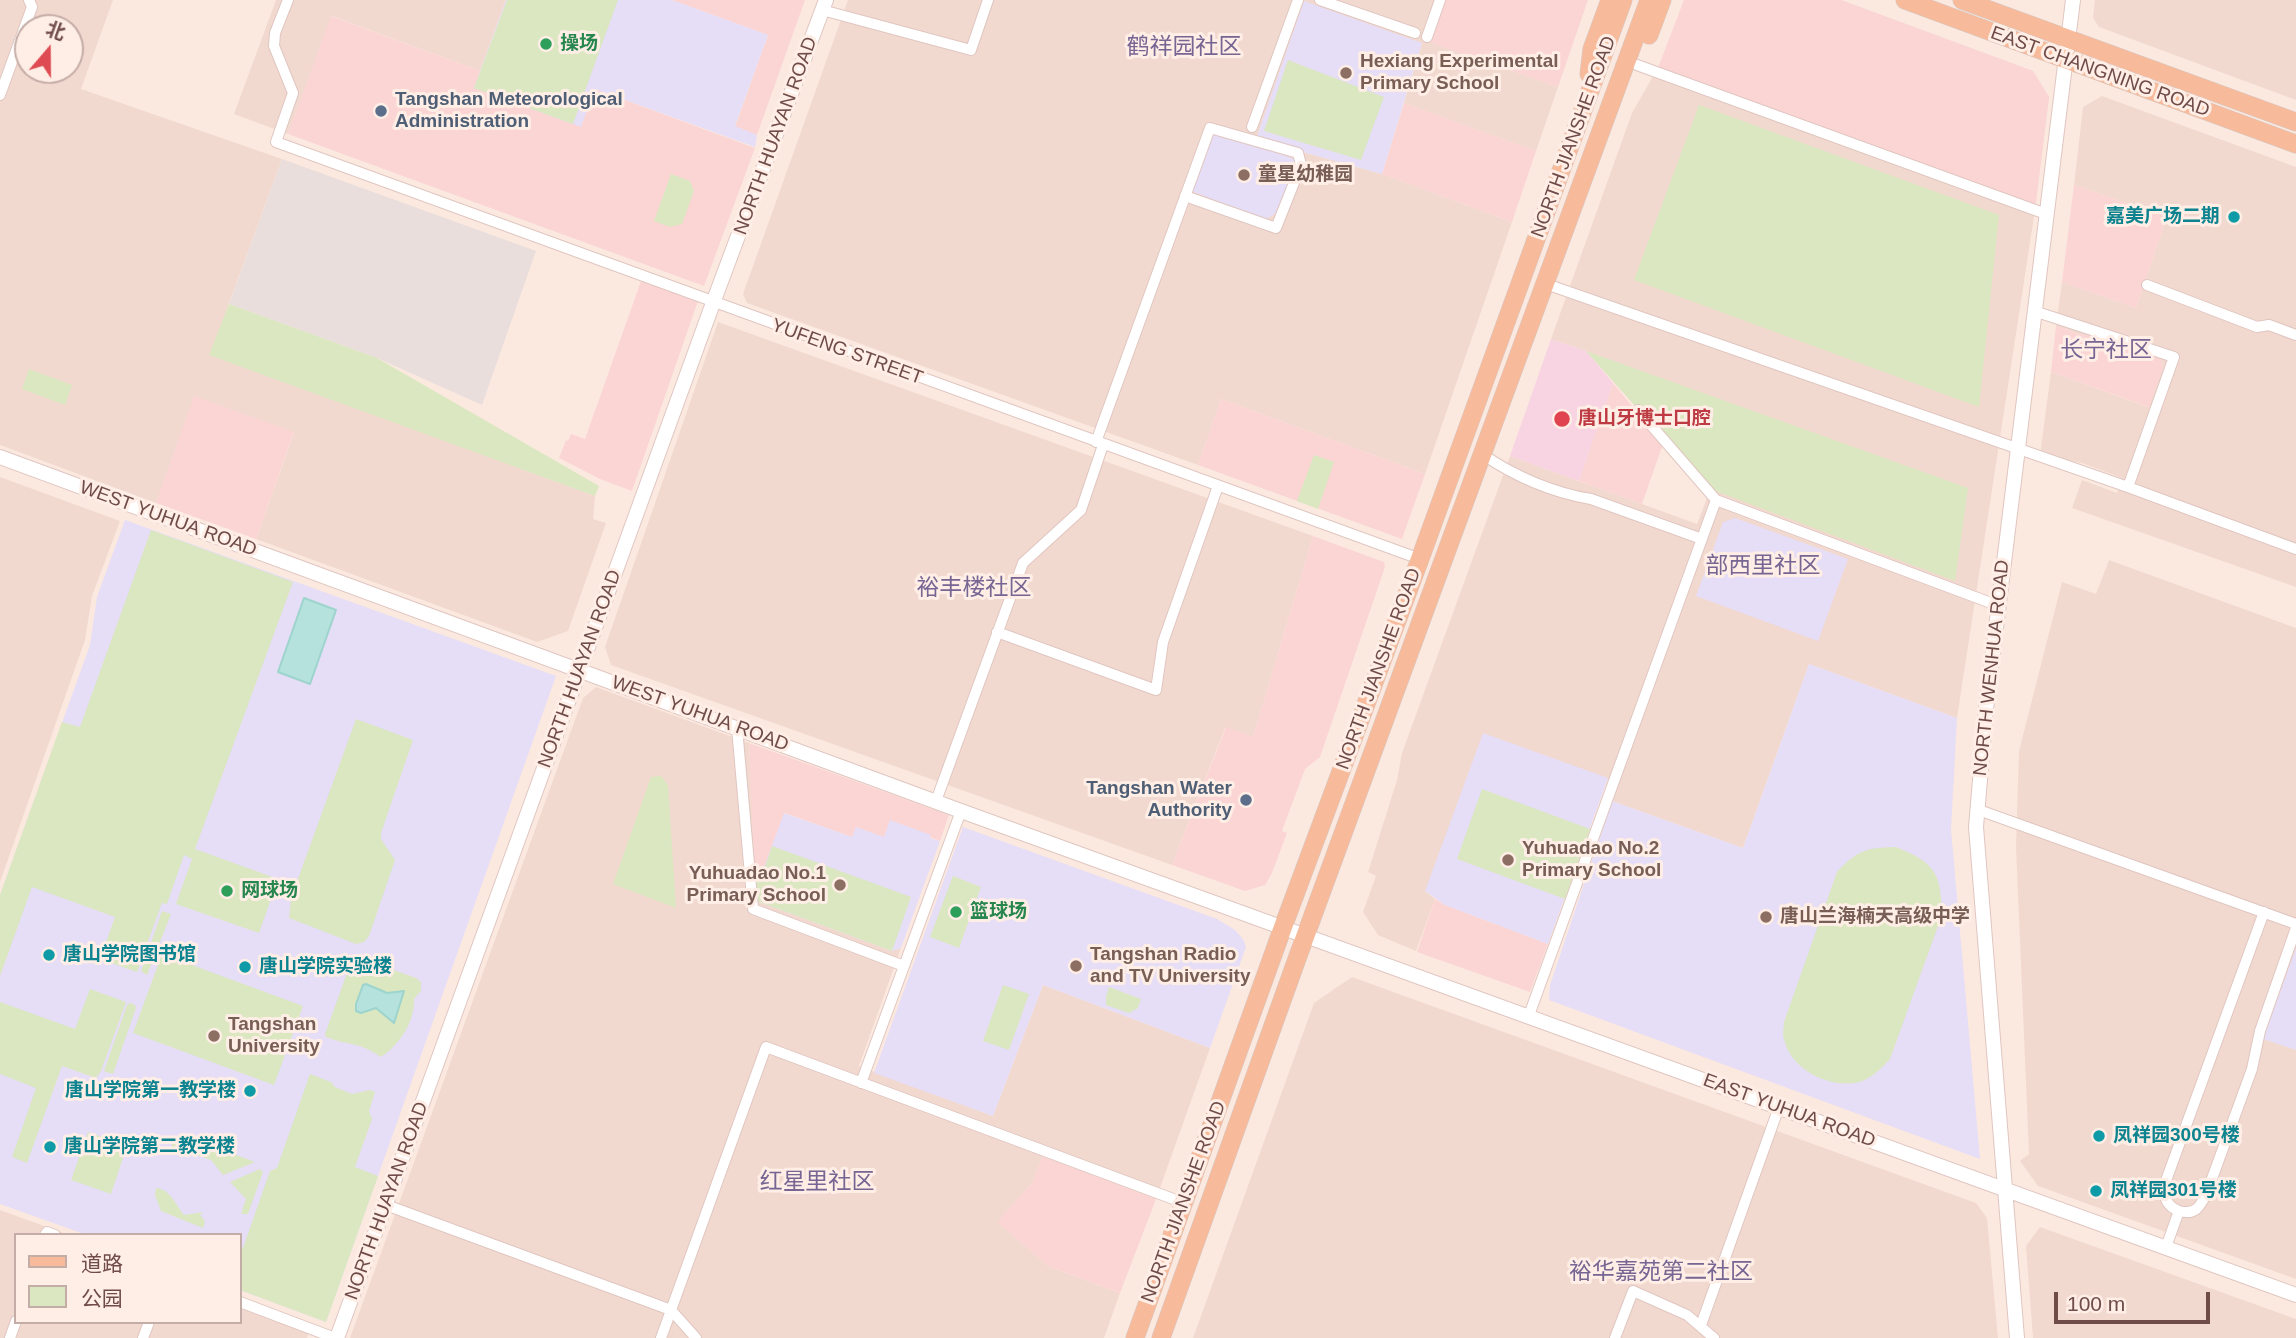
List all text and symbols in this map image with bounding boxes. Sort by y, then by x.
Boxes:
north arrow [14,14,84,84]
text: 北 [43,18,68,44]
street label: EAST CHANGNING ROAD [1987,22,2213,122]
place label: 操场 [560,33,598,55]
street label: NORTH JIANSHE ROAD [1527,33,1621,241]
street label: NORTH HUAYAN ROAD [730,34,822,238]
district label: 鹤祥园社区 [1127,34,1241,62]
marker: 操场 [538,36,554,52]
place label: Hexiang Experimental Primary School [1360,51,1559,95]
marker: Hexiang Experimental Primary School [1338,65,1354,81]
place label: Tangshan Meteorological Administration [395,89,623,133]
marker: Tangshan Meteorological Administration [373,103,389,119]
place label: 童星幼稚园 [1258,164,1353,186]
marker: 童星幼稚园 [1236,167,1252,183]
place label: 嘉美广场二期 [2106,206,2220,228]
marker: 嘉美广场二期 [2226,209,2242,225]
street label: YUFENG STREET [768,314,926,390]
district label: 长宁社区 [2060,337,2152,365]
place label: 唐山牙博士口腔 [1578,408,1711,430]
marker: 唐山牙博士口腔 [1552,409,1572,429]
street label: WEST YUHUA ROAD [76,476,260,562]
district label: 部西里社区 [1706,553,1820,581]
street label: NORTH WENHUA ROAD [1969,559,2015,777]
street label: NORTH JIANSHE ROAD [1332,565,1426,773]
street label: NORTH HUAYAN ROAD [534,567,626,771]
district label: 裕丰楼社区 [917,575,1031,603]
street label: WEST YUHUA ROAD [608,671,792,757]
place label: Tangshan Water Authority [1086,778,1232,822]
marker: Tangshan Water Authority [1238,792,1254,808]
place label: Yuhuadao No.2 Primary School [1522,838,1661,882]
marker: Yuhuadao No.2 Primary School [1500,852,1516,868]
place label: Yuhuadao No.1 Primary School [687,863,826,907]
marker: Yuhuadao No.1 Primary School [832,877,848,893]
place label: 网球场 [241,880,298,902]
marker: 网球场 [219,883,235,899]
place label: 篮球场 [970,901,1027,923]
marker: 篮球场 [948,904,964,920]
place label: 唐山兰海楠天高级中学 [1780,906,1970,928]
marker: 唐山兰海楠天高级中学 [1758,909,1774,925]
place label: 唐山学院图书馆 [63,944,196,966]
place label: Tangshan Radio and TV University [1090,944,1250,988]
marker: 唐山学院图书馆 [41,947,57,963]
place label: 唐山学院实验楼 [259,956,392,978]
marker: Tangshan Radio and TV University [1068,958,1084,974]
marker: 唐山学院实验楼 [237,959,253,975]
place label: Tangshan University [228,1014,320,1058]
marker: Tangshan University [206,1028,222,1044]
street label: EAST YUHUA ROAD [1700,1069,1878,1153]
place label: 唐山学院第一教学楼 [65,1080,236,1102]
marker: 唐山学院第一教学楼 [242,1083,258,1099]
street label: NORTH JIANSHE ROAD [1137,1098,1231,1306]
street label: NORTH HUAYAN ROAD [341,1099,433,1303]
place label: 凤祥园300号楼 [2113,1125,2240,1147]
marker: 凤祥园300号楼 [2091,1128,2107,1144]
place label: 唐山学院第二教学楼 [64,1136,235,1158]
marker: 唐山学院第二教学楼 [42,1139,58,1155]
district label: 红星里社区 [760,1169,874,1197]
place label: 凤祥园301号楼 [2110,1180,2237,1202]
marker: 凤祥园301号楼 [2088,1183,2104,1199]
legend [14,1233,242,1324]
text: 道路 [81,1252,123,1275]
district label: 裕华嘉苑第二社区 [1569,1259,1753,1287]
scale bar [2058,1278,2214,1322]
text: 公园 [81,1287,123,1310]
text: 100 m [2067,1292,2125,1315]

